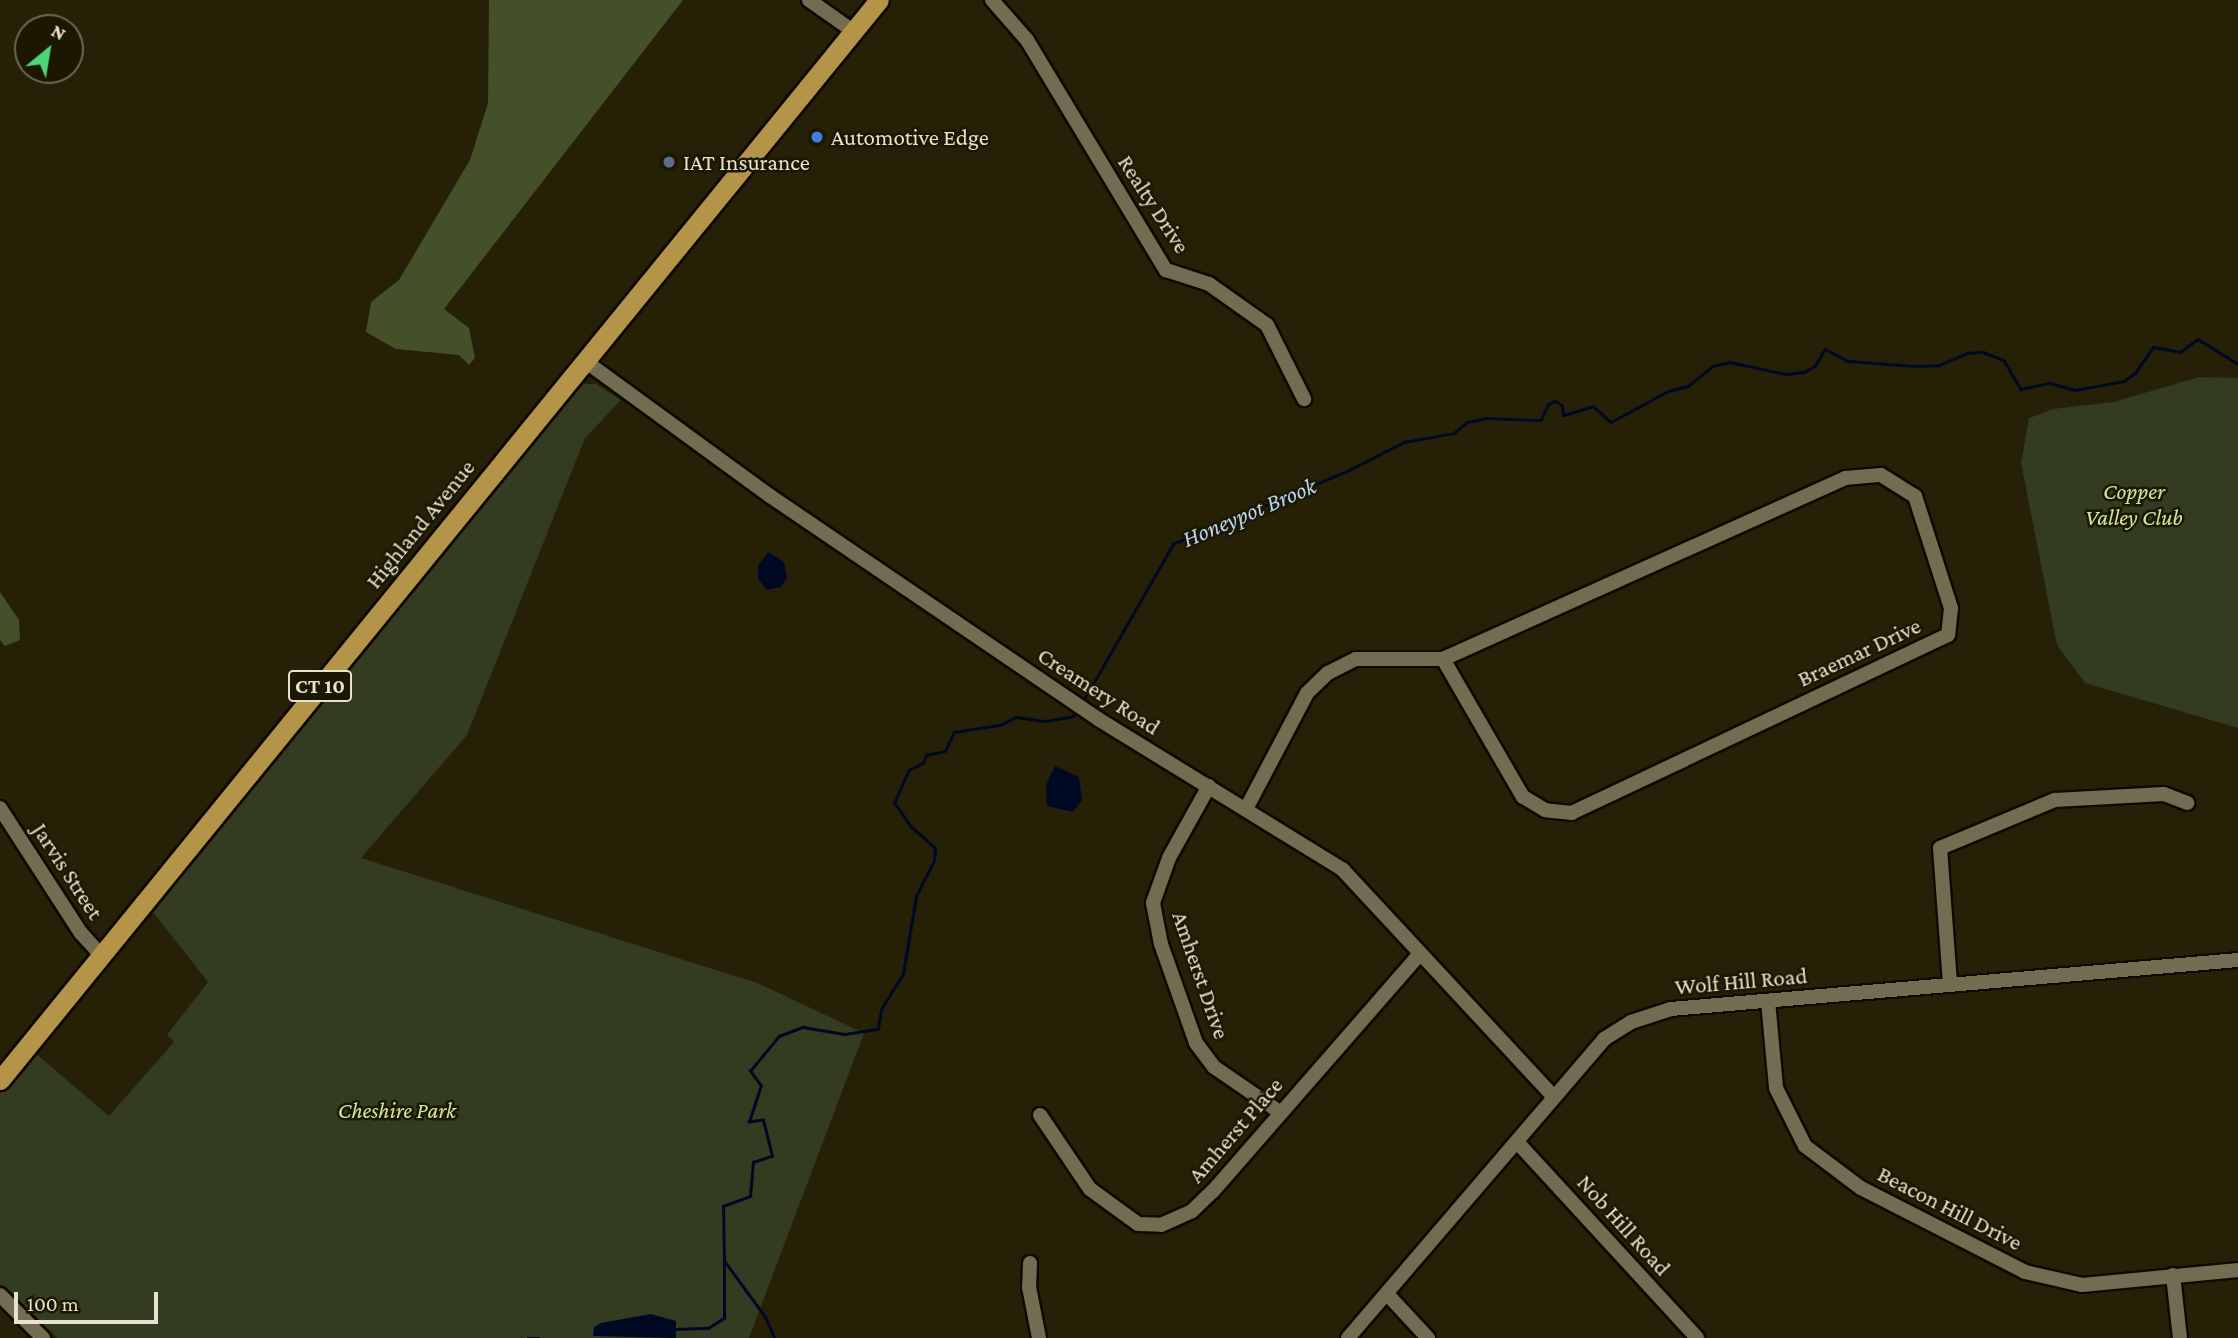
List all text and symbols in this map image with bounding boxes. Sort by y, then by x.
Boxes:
north arrow [14,14,84,84]
text: N [48,20,70,44]
place label: Automotive Edge [831,123,989,151]
marker: Automotive Edge [809,129,825,145]
place label: IAT Insurance [683,148,810,176]
street label: Realty Drive [1112,150,1196,258]
marker: IAT Insurance [661,154,677,170]
street label: Highland Avenue [360,454,480,594]
water label: Honeypot Brook [1178,471,1320,553]
park label: Copper Valley Club [2085,477,2183,531]
street label: Braemar Drive [1793,611,1925,693]
street label: Creamery Road [1033,641,1165,741]
road number: CT 10 [287,668,353,704]
street label: Jarvis Street [27,818,109,924]
street label: Amherst Drive [1166,908,1236,1042]
street label: Wolf Hill Road [1674,961,1808,1001]
street label: Amherst Place [1182,1072,1288,1188]
park label: Cheshire Park [338,1096,456,1124]
street label: Beacon Hill Drive [1873,1160,2027,1256]
street label: Nob Hill Road [1571,1169,1677,1281]
scale bar [18,1278,161,1322]
text: 100 m [27,1292,79,1316]

